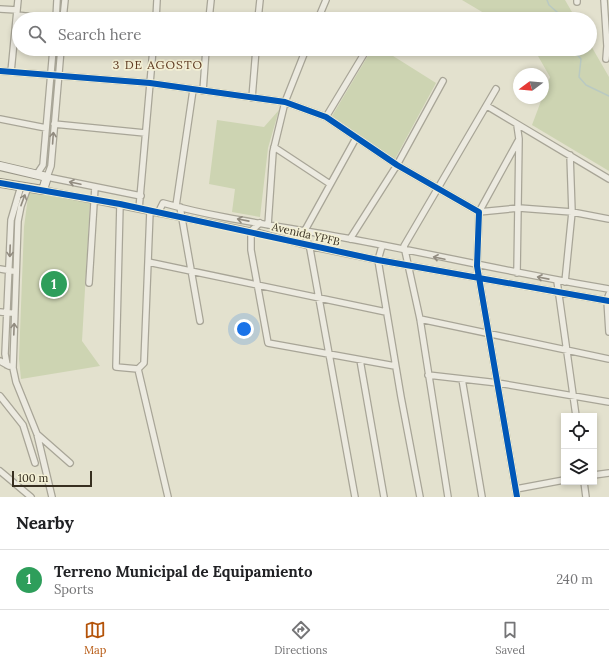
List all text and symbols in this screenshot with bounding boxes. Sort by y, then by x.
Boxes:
search box [12,12,597,56]
icon: search [26,23,48,45]
text: Search here [58,25,141,44]
district label: 3 DE AGOSTO [113,57,203,72]
north arrow [513,68,549,104]
one-way arrow [49,132,56,145]
one-way arrow [69,178,82,186]
one-way arrow [20,194,28,206]
one-way arrow [237,215,250,223]
street label: Avenida YPFB [270,219,342,249]
one-way arrow [6,244,14,257]
one-way arrow [433,253,446,261]
pin: 1 [41,269,67,299]
one-way arrow [537,274,550,282]
your location [234,319,254,339]
one-way arrow [11,323,18,336]
map controls [561,413,597,485]
button: locate [561,413,597,449]
button: layers [561,449,597,485]
scale bar [12,469,92,488]
text: 100 m [18,471,48,485]
text: Nearby [16,512,74,534]
text: Terreno Municipal de Equipamiento [54,562,312,581]
text: 1 [26,571,32,588]
text: 240 m [556,571,593,588]
text: Sports [54,581,93,598]
tab: Map [84,619,106,657]
tab: Directions [274,619,327,657]
tab: Saved [495,619,525,657]

